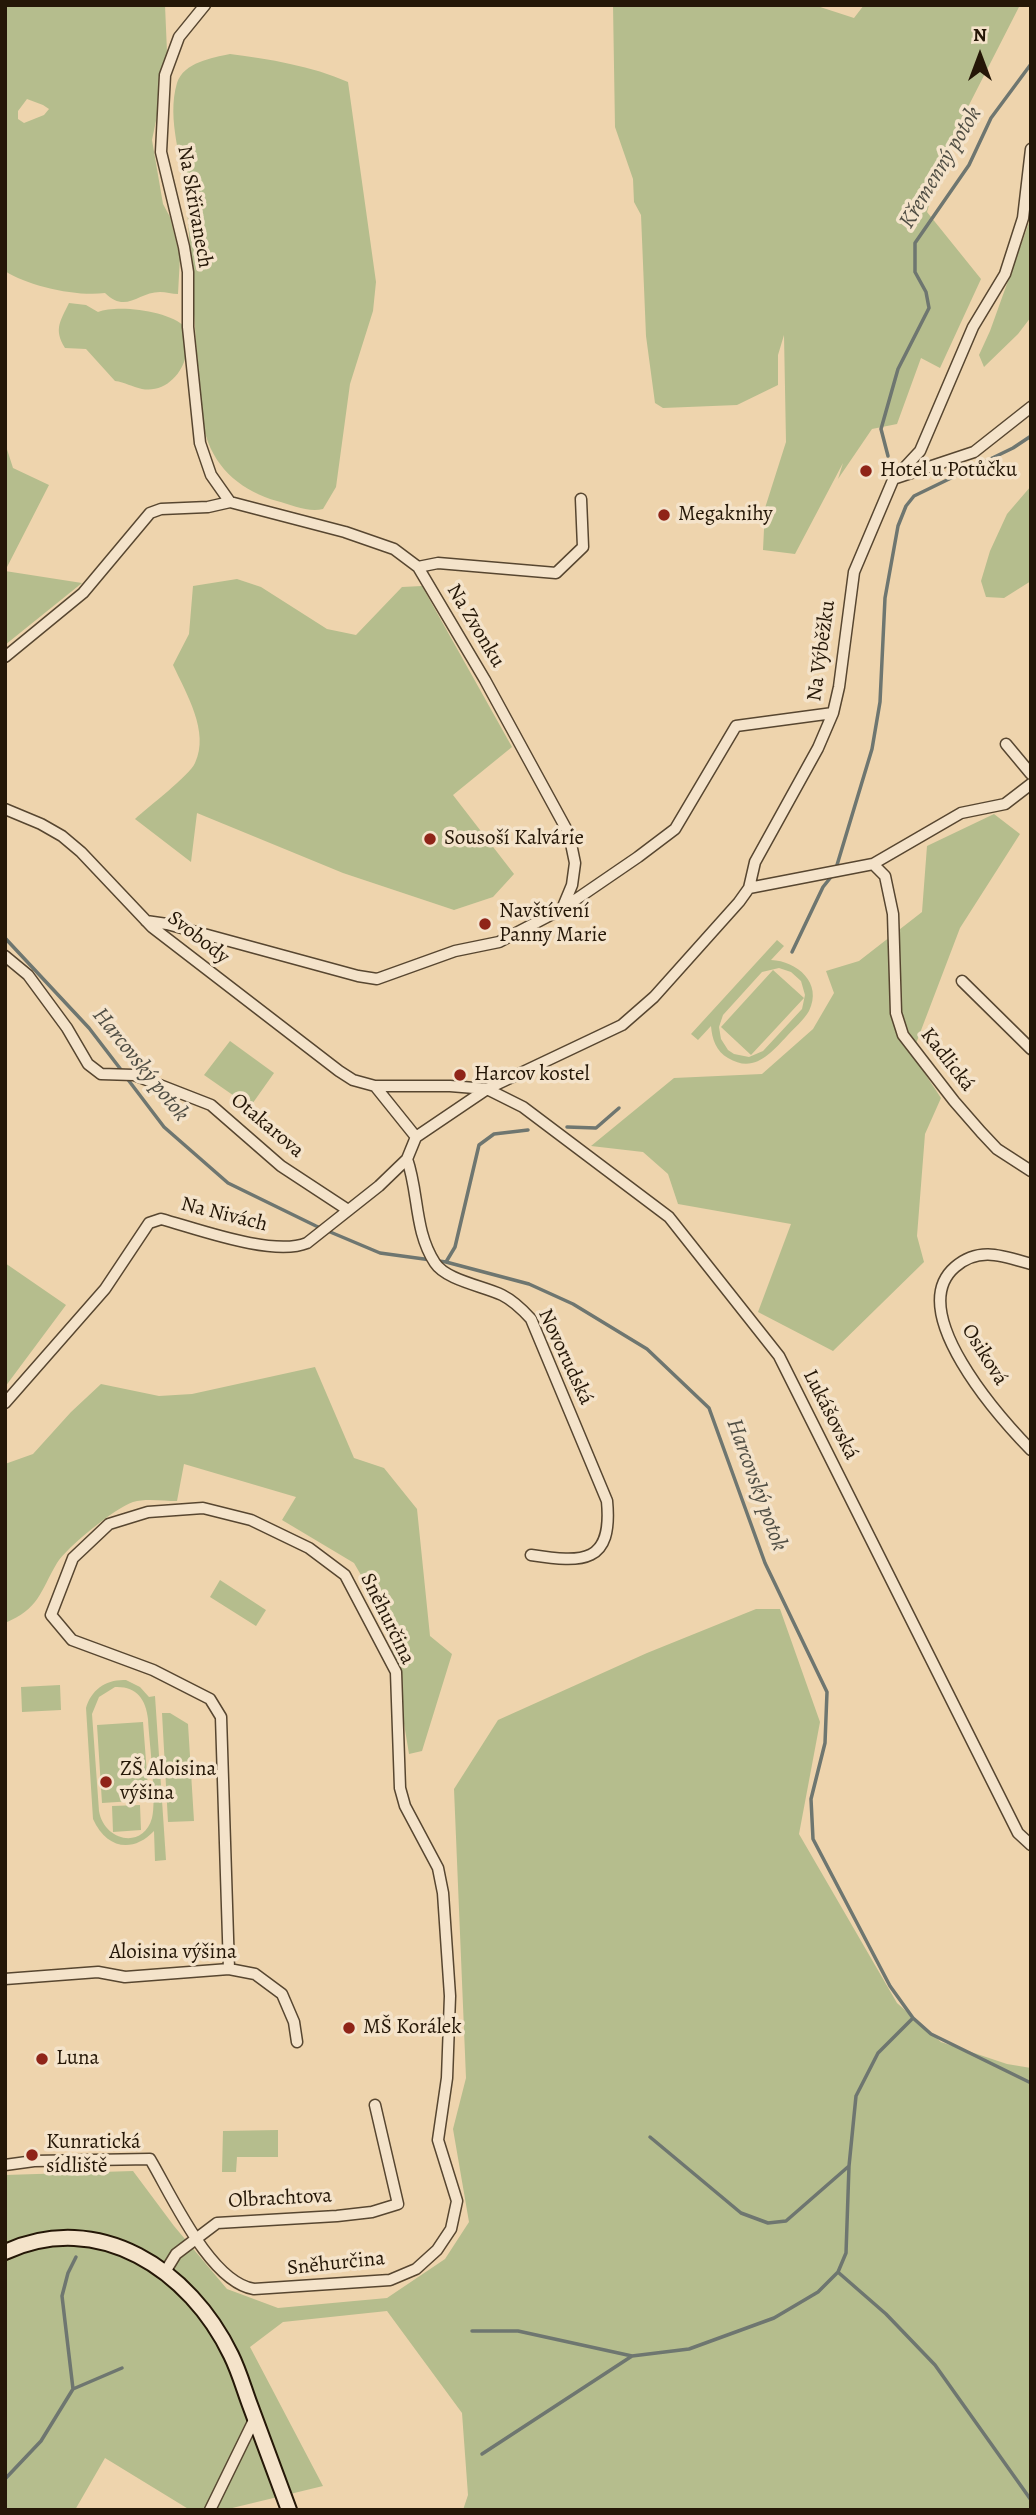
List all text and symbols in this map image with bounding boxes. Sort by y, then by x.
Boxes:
north arrow [945,21,1015,91]
text: N [973,22,987,48]
water label: Křemenný potok [894,102,988,234]
street label: Na Skřivanech [171,144,217,270]
place label: Hotel u Potůčku [880,458,1017,484]
marker: Hotel u Potůčku [858,463,874,479]
place label: Megaknihy [678,502,773,528]
marker: Megaknihy [656,507,672,523]
street label: Na Zvonku [440,580,510,672]
street label: Na Výběžku [802,599,842,703]
place label: Sousoší Kalvárie [444,826,584,852]
marker: Sousoší Kalvárie [422,831,438,847]
place label: Navštívení Panny Marie [499,899,607,949]
street label: Svobody [162,906,234,970]
marker: Navštívení Panny Marie [477,916,493,932]
water label: Harcovský potok [86,1002,194,1128]
street label: Kadlická [914,1023,980,1097]
place label: Harcov kostel [474,1062,590,1088]
marker: Harcov kostel [452,1067,468,1083]
street label: Otakarova [225,1088,309,1164]
street label: Na Nivách [178,1192,270,1238]
street label: Novorudská [532,1305,598,1409]
street label: Osiková [955,1320,1013,1390]
street label: Lukášovská [797,1366,863,1464]
water label: Harcovský potok [719,1415,793,1555]
street label: Sněhurčina [354,1569,420,1669]
place label: ZŠ Aloisina výšina [120,1757,216,1807]
marker: ZŠ Aloisina výšina [98,1774,114,1790]
street label: Aloisina výšina [109,1940,237,1966]
place label: MŠ Korálek [363,2015,462,2041]
marker: MŠ Korálek [341,2020,357,2036]
place label: Luna [56,2046,99,2072]
marker: Luna [34,2051,50,2067]
place label: Kunratická sídliště [46,2130,141,2180]
marker: Kunratická sídliště [24,2147,40,2163]
street label: Olbrachtova [227,2184,333,2214]
street label: Sněhurčina [286,2246,386,2282]

